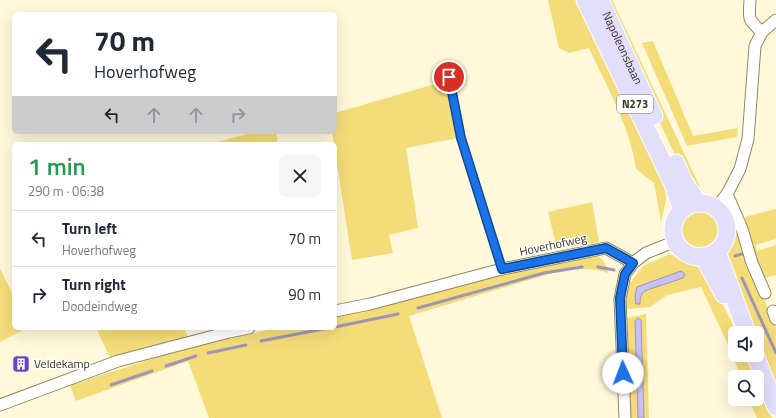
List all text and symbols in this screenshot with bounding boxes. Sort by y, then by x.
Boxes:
street label: Napoleonsbaan [598,8,648,88]
text: 70 m [94,19,155,62]
icon: left [28,28,80,80]
text: Hoverhofweg [94,58,196,85]
pin [432,60,466,94]
icon: arrive [438,66,460,88]
road number: N273 [617,95,653,113]
icon: left [101,104,123,126]
icon: ahead [143,104,165,126]
icon: ahead [185,104,207,126]
icon: right [227,104,249,126]
text: 1 min [28,148,86,184]
button: close [279,155,321,197]
text: 290 m · 06:38 [28,181,104,201]
text: Turn left [62,217,117,240]
text: 70 m [288,227,321,250]
icon: left [28,228,50,250]
street label: Hoverhofweg [518,228,588,261]
text: Hoverhofweg [62,240,136,260]
text: Turn right [62,273,126,296]
text: 90 m [288,283,321,306]
icon: right [28,284,50,306]
text: Doodeindweg [62,296,137,316]
map controls [728,326,764,406]
button: sound [728,326,764,362]
position arrow [602,352,644,394]
building icon: Veldekamp [11,354,31,374]
place label: Veldekamp [34,354,90,373]
button: search [728,370,764,406]

